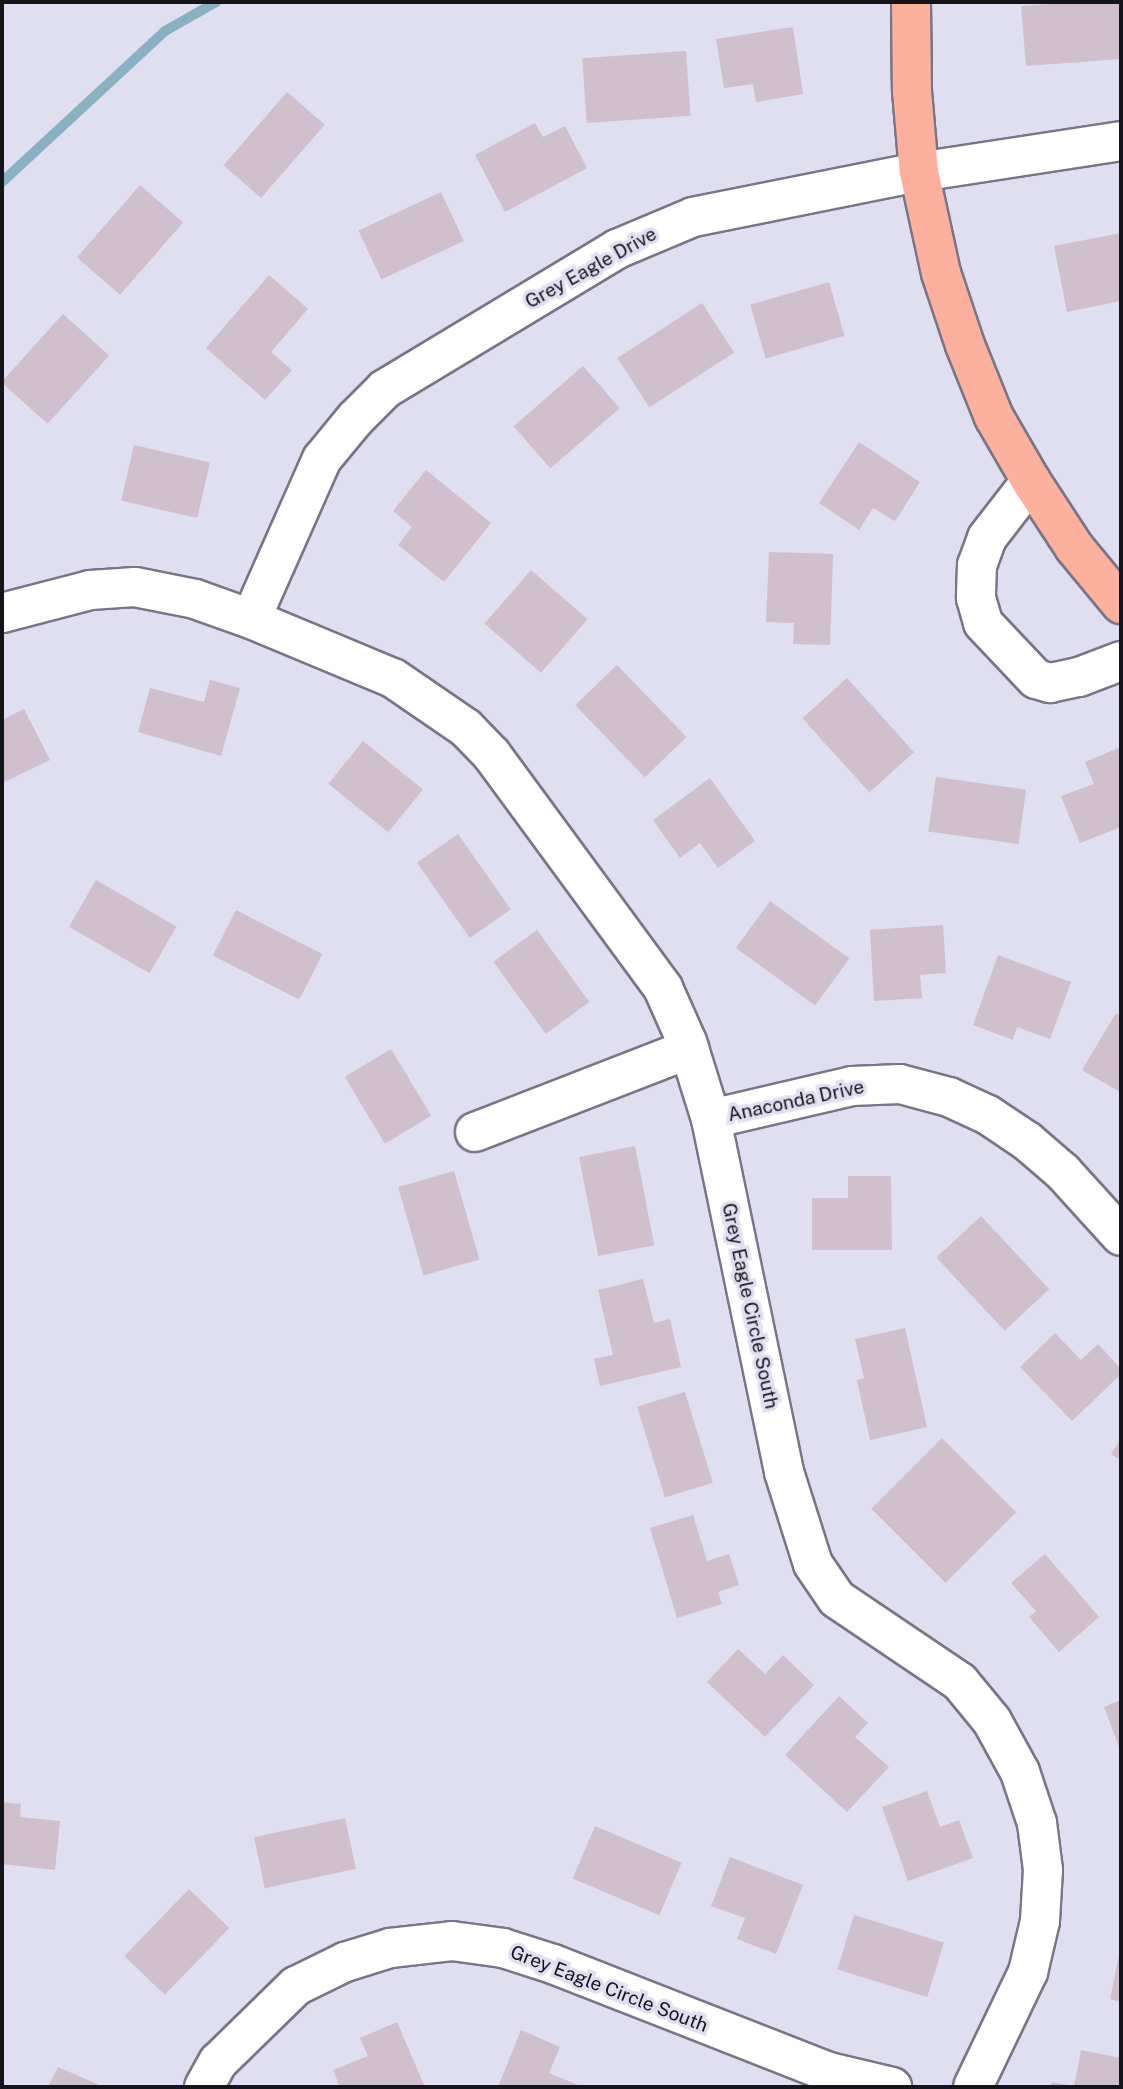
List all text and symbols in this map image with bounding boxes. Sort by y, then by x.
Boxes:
street label: Grey Eagle Drive [521,222,661,314]
street label: Anaconda Drive [726,1075,866,1127]
street label: Grey Eagle Circle South [717,1201,783,1411]
street label: Grey Eagle Circle South [507,1941,711,2037]

